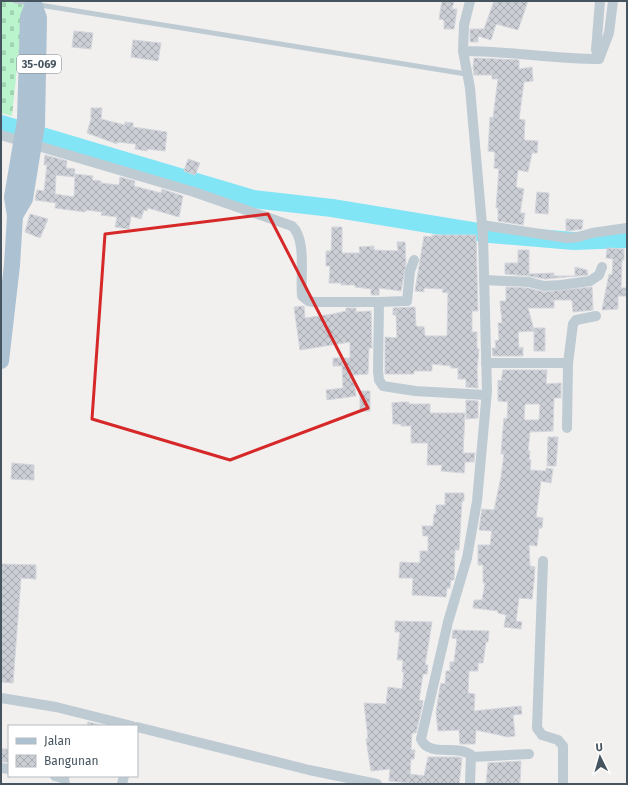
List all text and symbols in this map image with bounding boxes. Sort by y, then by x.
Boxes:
road number: 35-069 [17,55,61,73]
legend [8,725,138,777]
text: Jalan [44,734,71,748]
north arrow [580,737,620,777]
text: U [595,741,603,754]
text: Bangunan [44,754,99,768]

